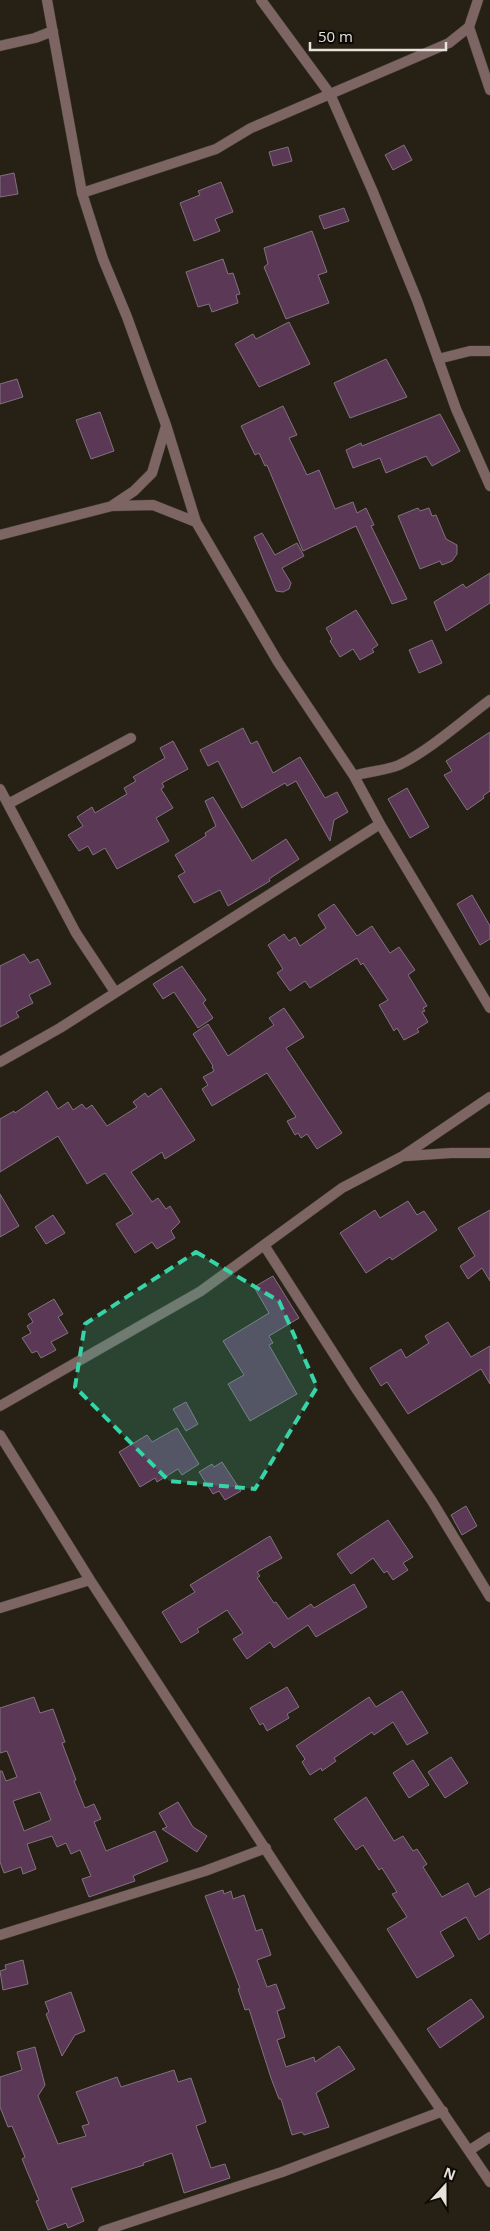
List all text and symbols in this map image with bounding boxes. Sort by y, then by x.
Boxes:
scale bar [310,20,446,52]
text: 50 m [318,26,353,46]
north arrow [420,2161,470,2211]
text: N [441,2162,459,2184]

